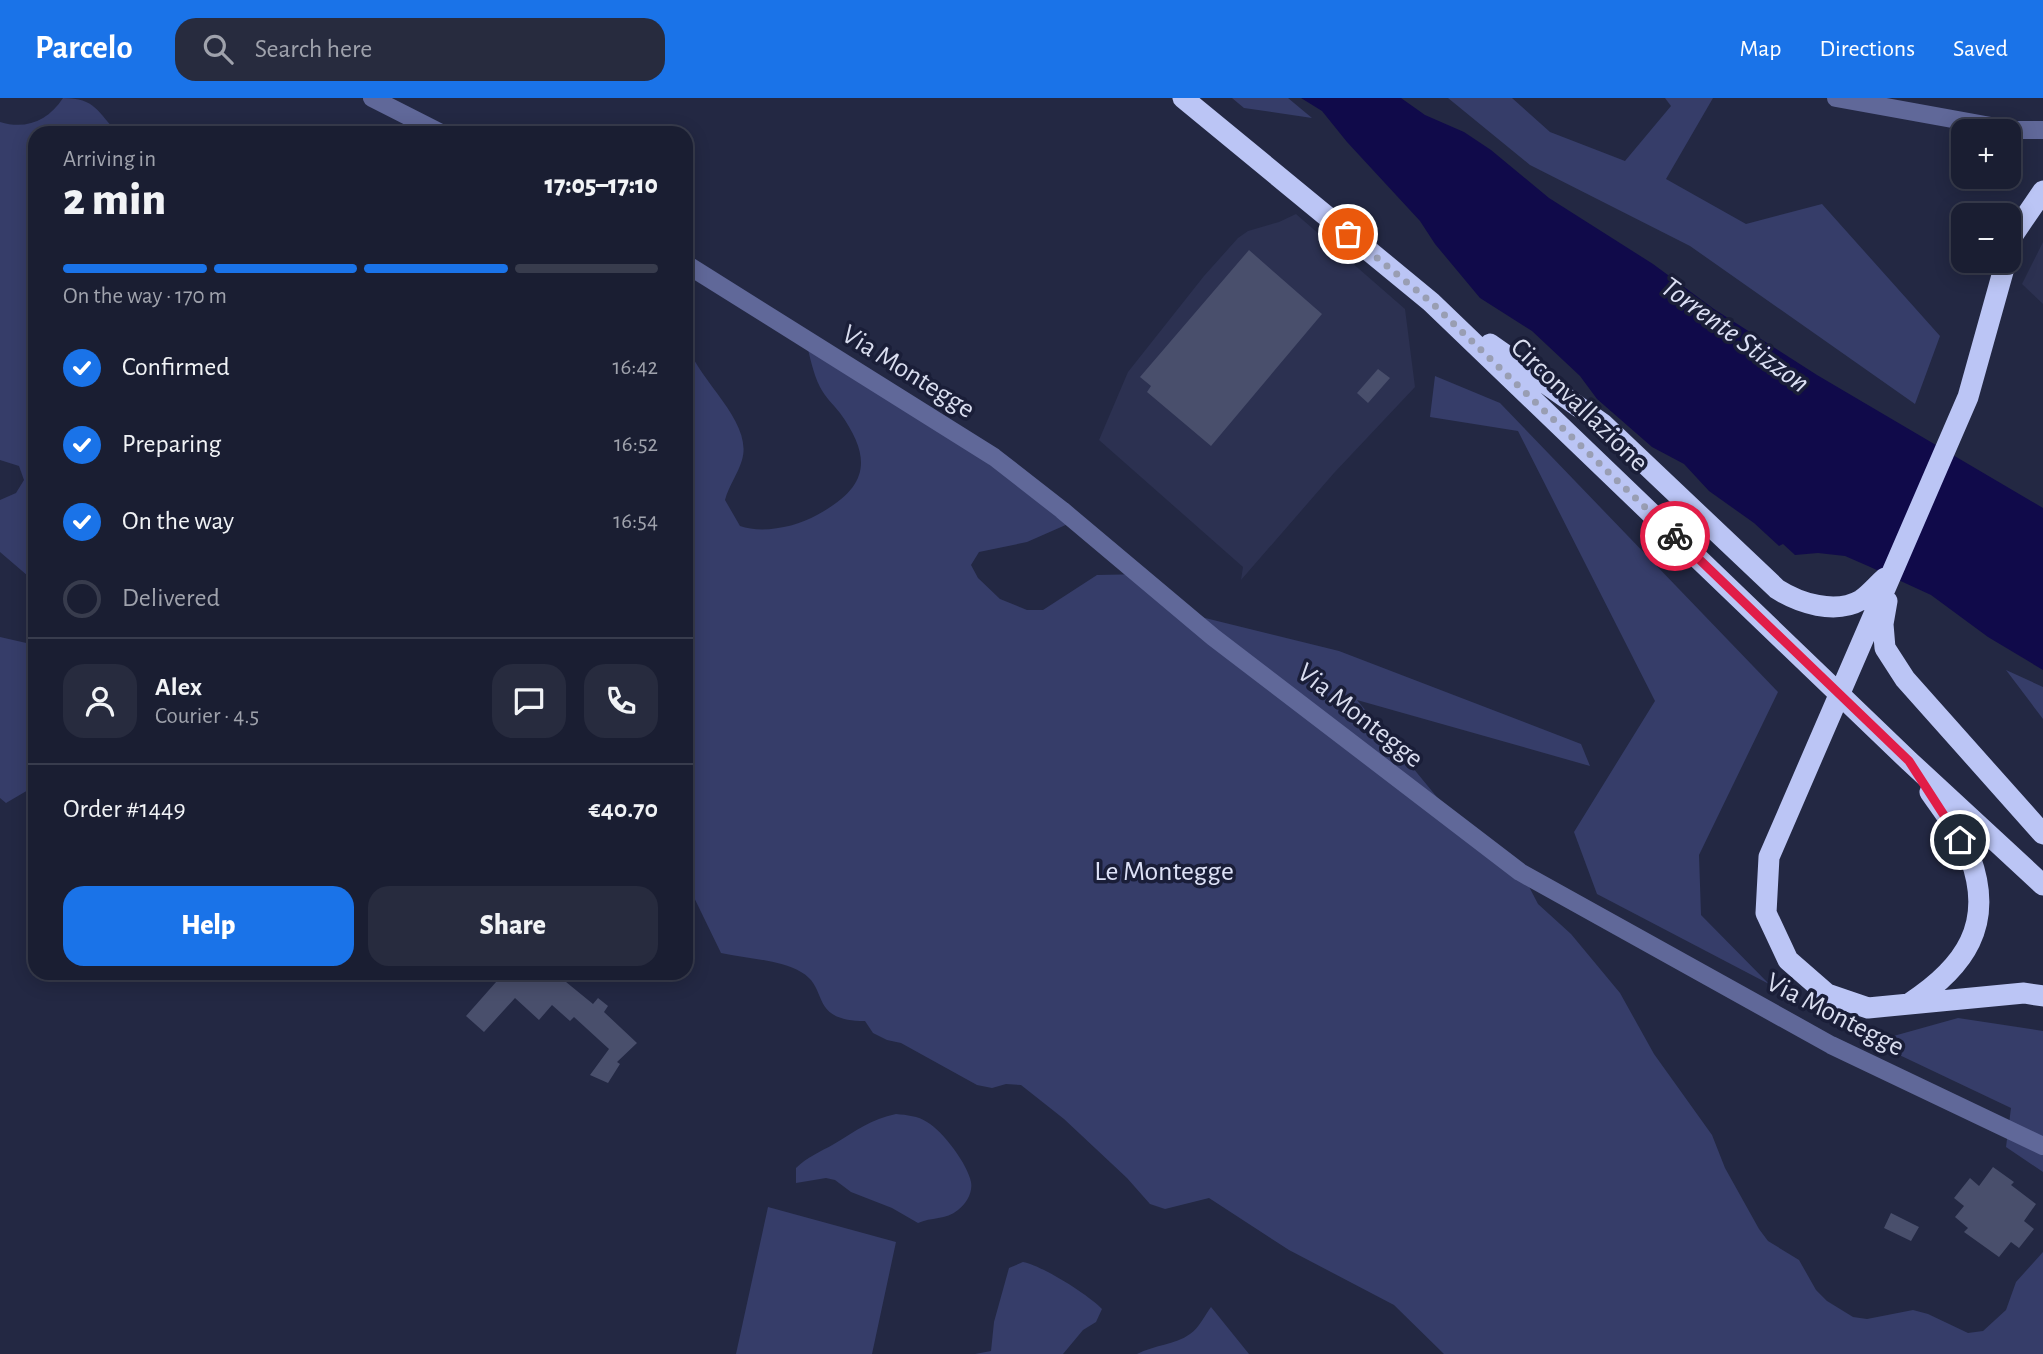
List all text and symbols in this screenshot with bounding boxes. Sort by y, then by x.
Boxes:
search box [175,18,665,81]
icon: search [199,30,237,68]
text: Parcelo [35,32,133,65]
text: Search here [255,36,372,62]
text: Map [1739,37,1781,61]
text: Directions [1819,37,1915,61]
text: Saved [1953,37,2008,61]
map controls [1951,119,2021,273]
button: + [1951,119,2021,189]
text: Arriving in [63,148,156,171]
text: 17:05–17:10 [544,172,658,198]
text: 2 min [63,177,166,223]
button: − [1951,203,2021,273]
pin [1318,204,1378,264]
icon: bag [1329,215,1367,253]
water label: Torrente Stizzon [1655,271,1815,399]
text: On the way · 170 m [63,285,227,308]
street label: Via Montegge [837,320,979,424]
street label: Circonvallazione [1505,333,1653,477]
icon: check [63,349,101,387]
text: Confirmed [122,354,230,380]
text: 16:42 [612,356,658,379]
icon: check [63,426,101,464]
text: Preparing [122,431,221,457]
text: 16:52 [614,433,658,456]
courier [1640,501,1710,571]
icon: check [63,503,101,541]
text: On the way [122,508,234,534]
text: 16:54 [613,510,658,533]
icon: bike [1656,517,1694,555]
text: Delivered [122,585,220,611]
street label: Via Montegge [1292,659,1428,773]
button: person [63,664,137,738]
button: chat [492,664,566,738]
button: phone [584,664,658,738]
text: Alex [155,674,202,700]
text: Courier · 4.5 [155,705,259,728]
text: Order #1449 [63,796,186,822]
text: €40.70 [589,796,658,822]
pin [1930,810,1990,870]
icon: home [1941,821,1979,859]
park label: Le Montegge [1094,858,1234,886]
button: Help [63,886,354,966]
button: Share [368,886,658,966]
street label: Via Montegge [1761,968,1909,1062]

